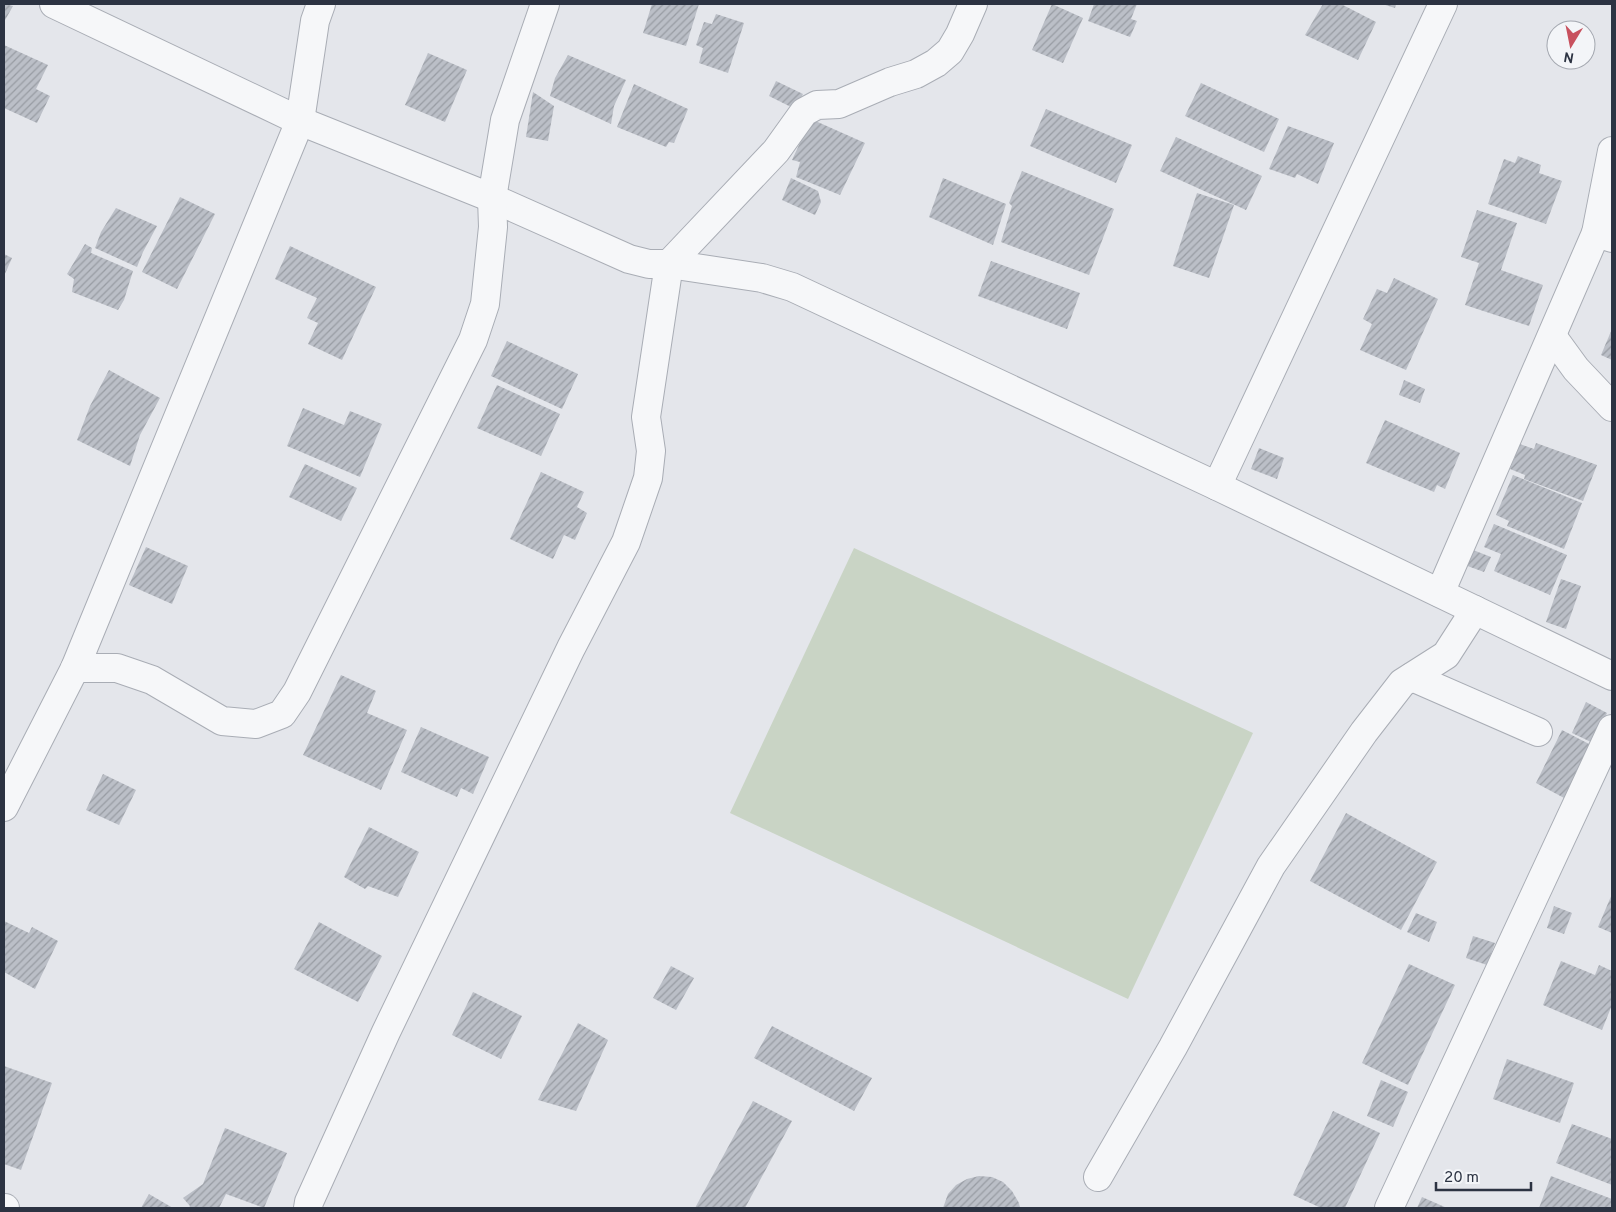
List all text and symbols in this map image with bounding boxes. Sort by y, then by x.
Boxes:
north arrow [1546,20,1596,70]
text: N [1563,47,1575,66]
scale bar [1436,1160,1531,1192]
text: 20 m [1444,1169,1479,1188]

